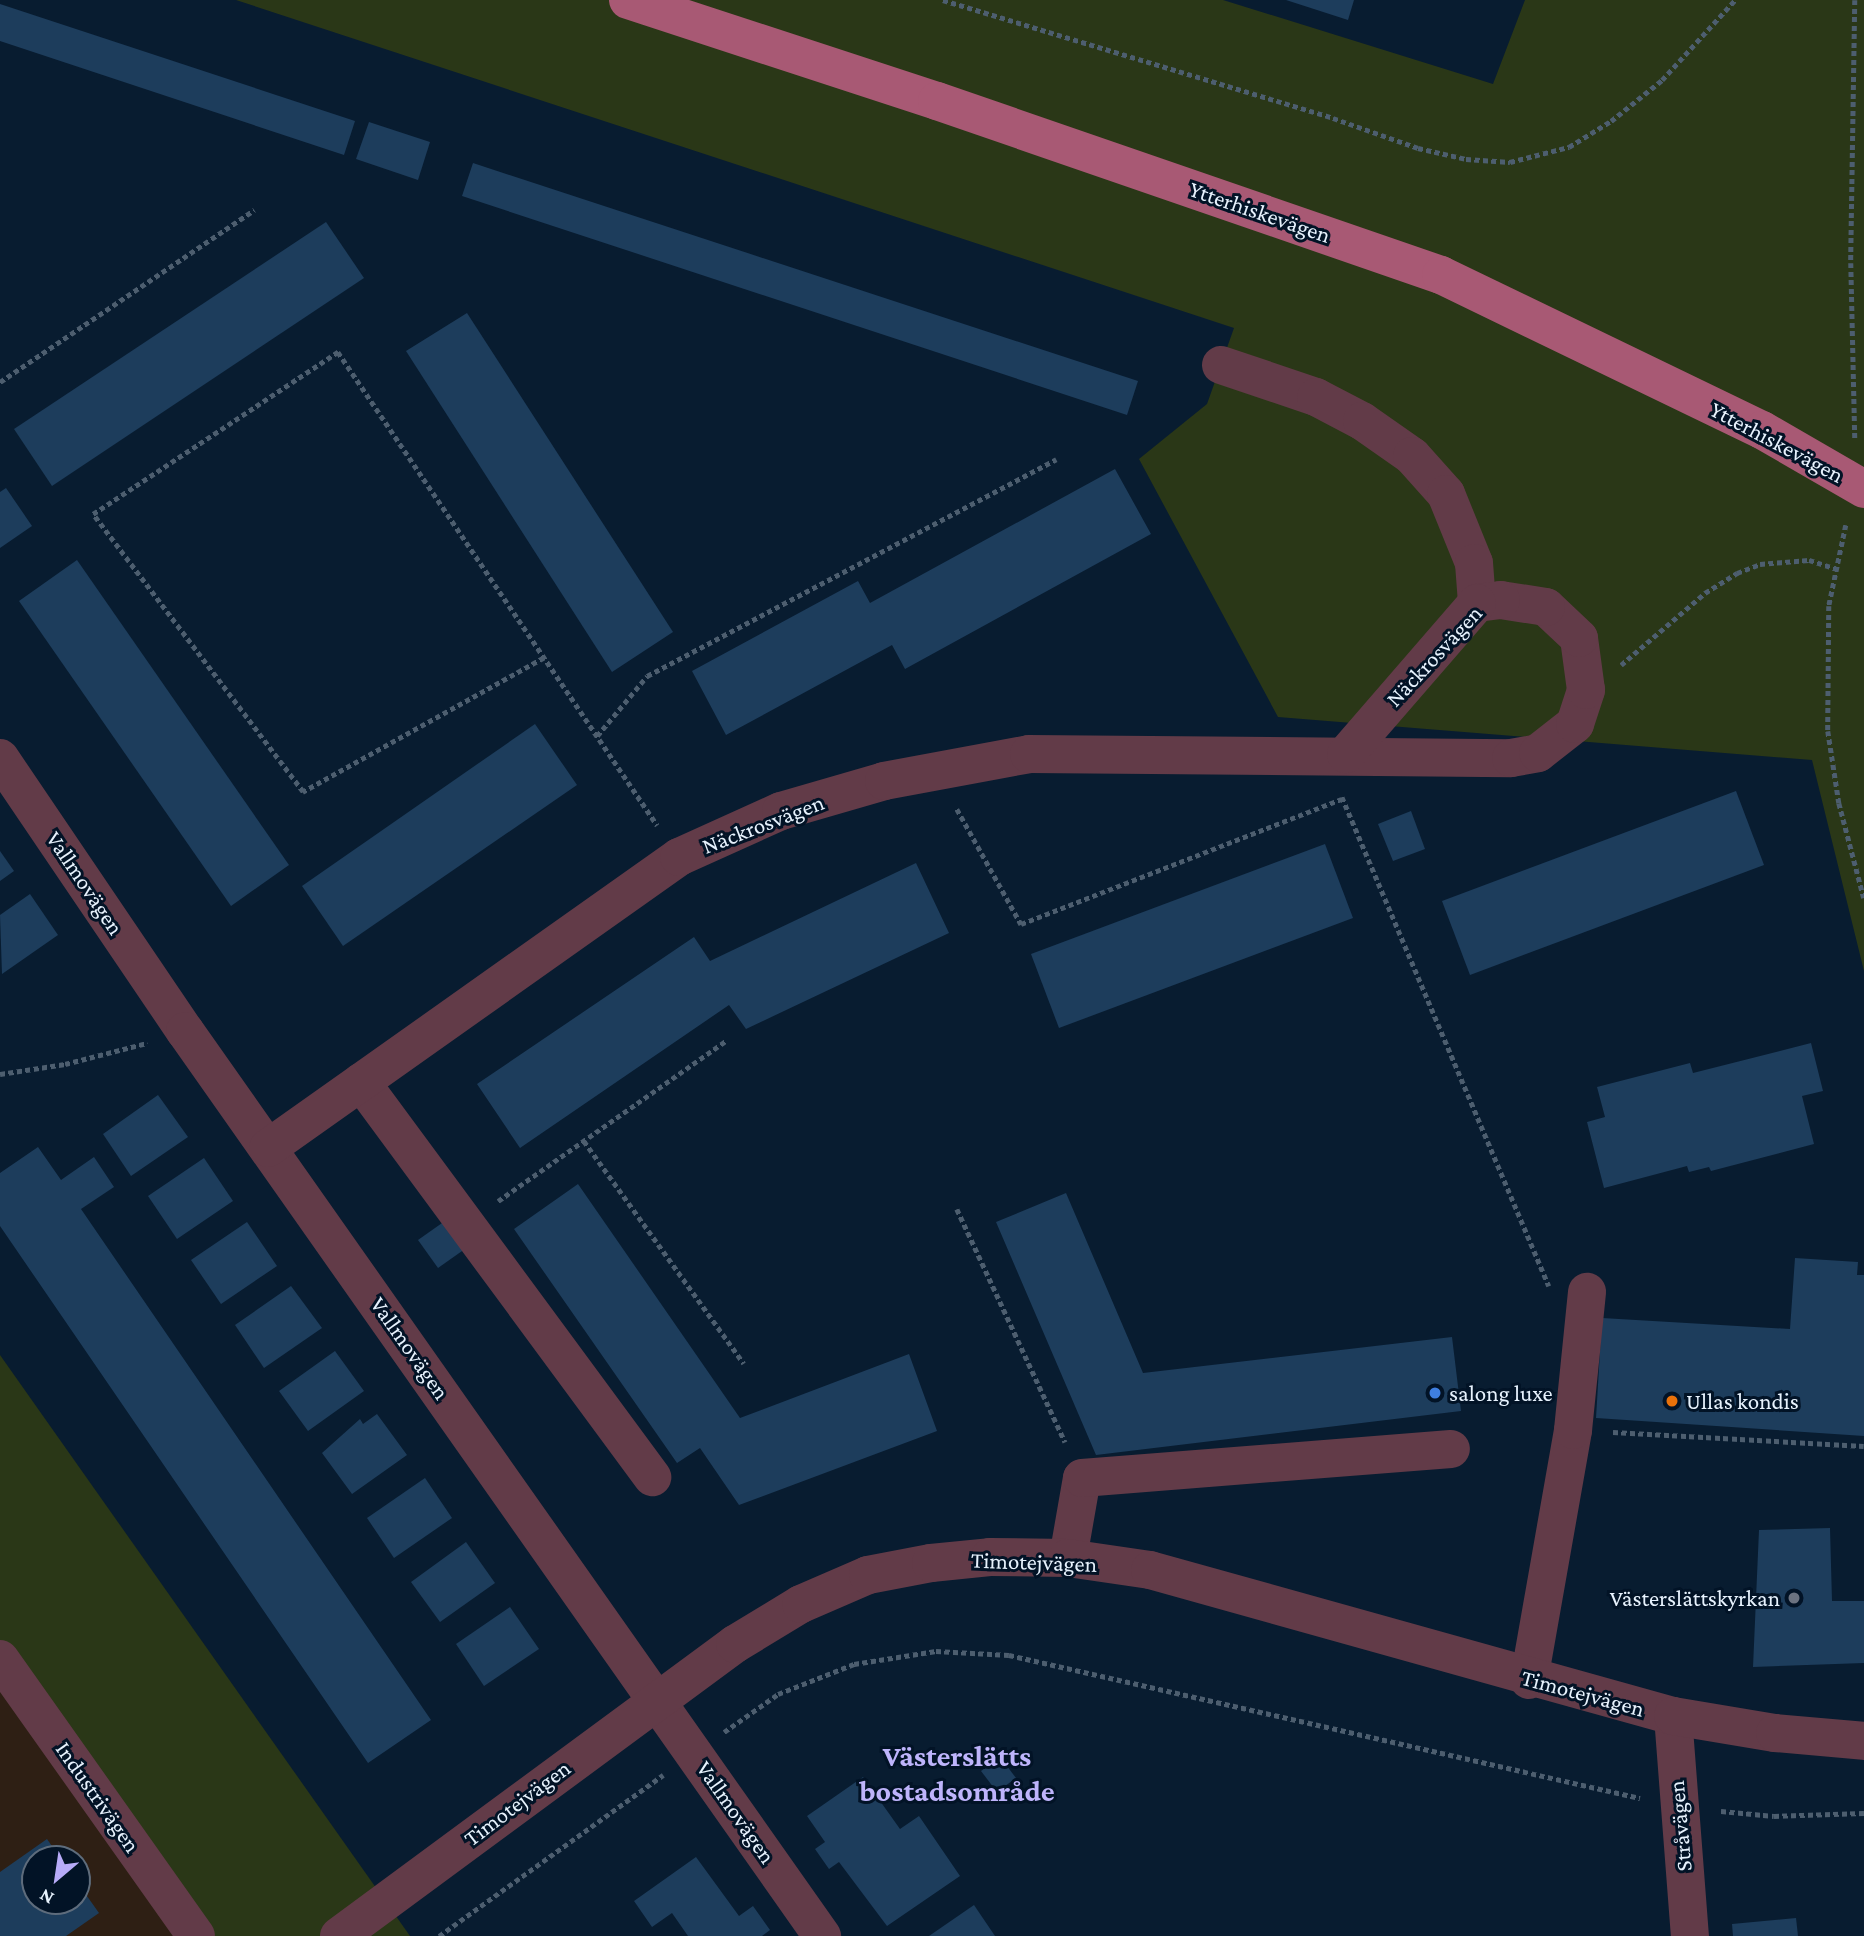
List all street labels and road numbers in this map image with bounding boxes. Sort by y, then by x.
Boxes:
street label: Ytterhiskevägen [1186,175,1334,249]
street label: Ytterhiskevägen [1705,395,1849,489]
street label: Näckrosvägen [1380,600,1488,712]
street label: Näckrosvägen [698,788,828,860]
street label: Vallmovägen [40,826,130,940]
street label: Vallmovägen [365,1291,455,1405]
street label: Timotejvägen [970,1546,1098,1578]
street label: Timotejvägen [1518,1663,1648,1723]
street label: Industrivägen [50,1736,146,1858]
street label: Timotejvägen [458,1754,576,1852]
street label: Vallmovägen [691,1755,781,1869]
street label: Stråvägen [1662,1779,1698,1873]

